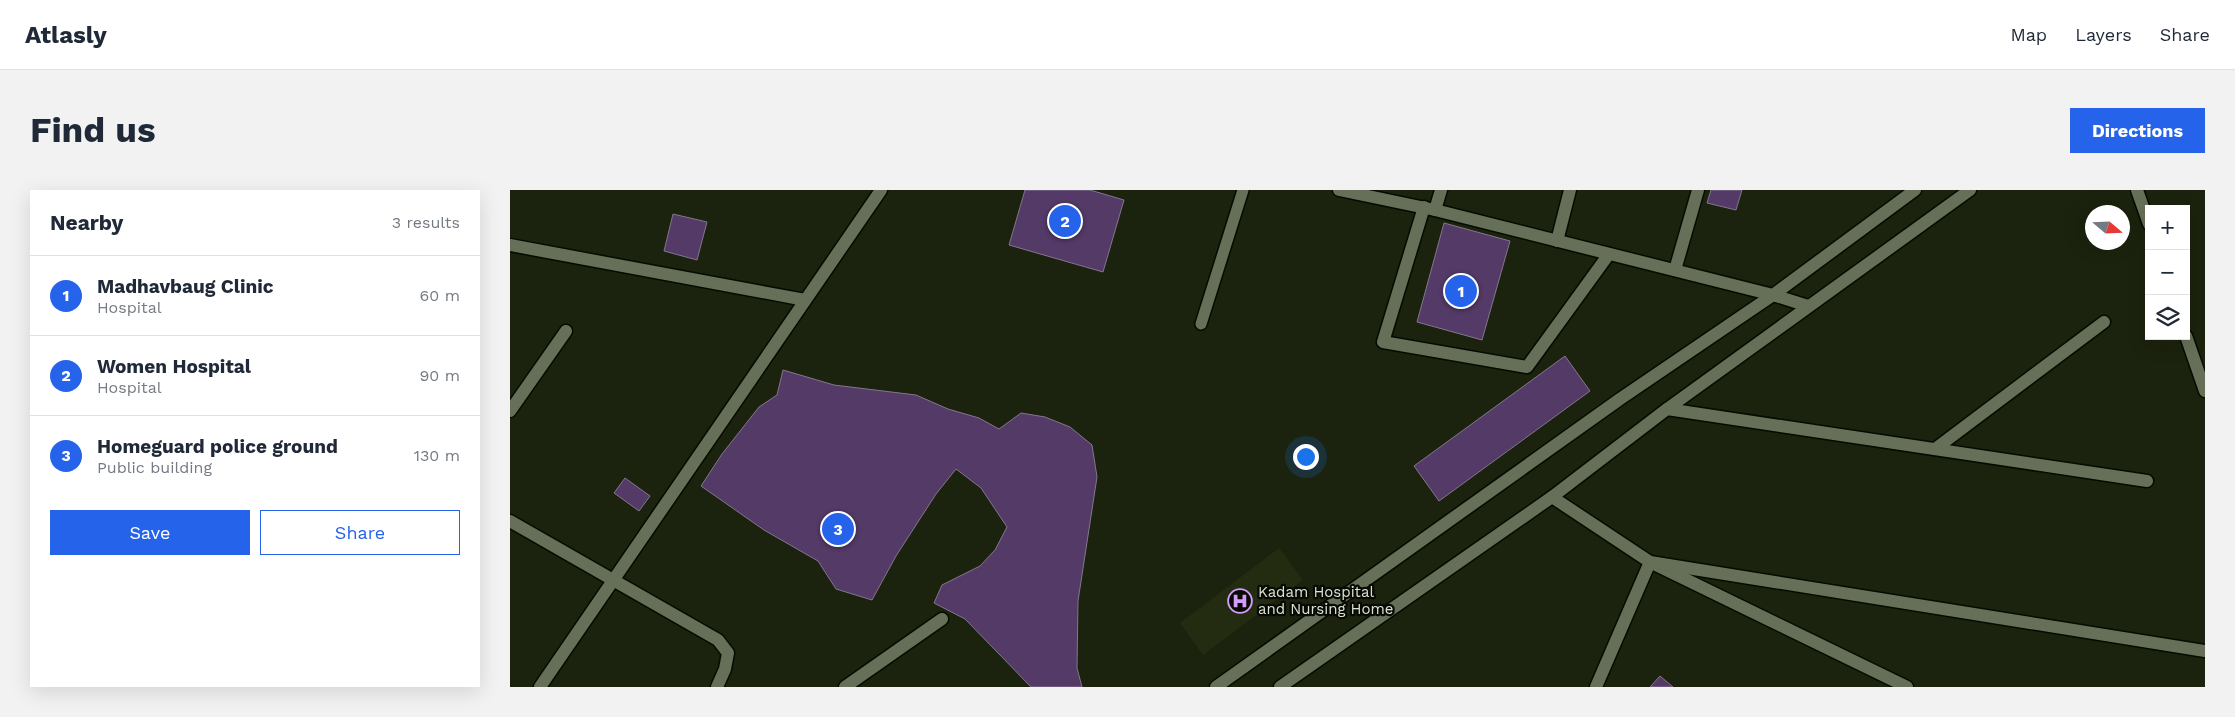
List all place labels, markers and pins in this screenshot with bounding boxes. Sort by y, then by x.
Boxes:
pin: 2 [1049,202,1081,240]
pin: 1 [1445,272,1477,310]
pin: 3 [822,510,854,548]
place label: Kadam Hospital and Nursing Home [1258,583,1393,618]
hospital icon: Kadam Hospital and Nursing Home [1227,588,1253,614]

